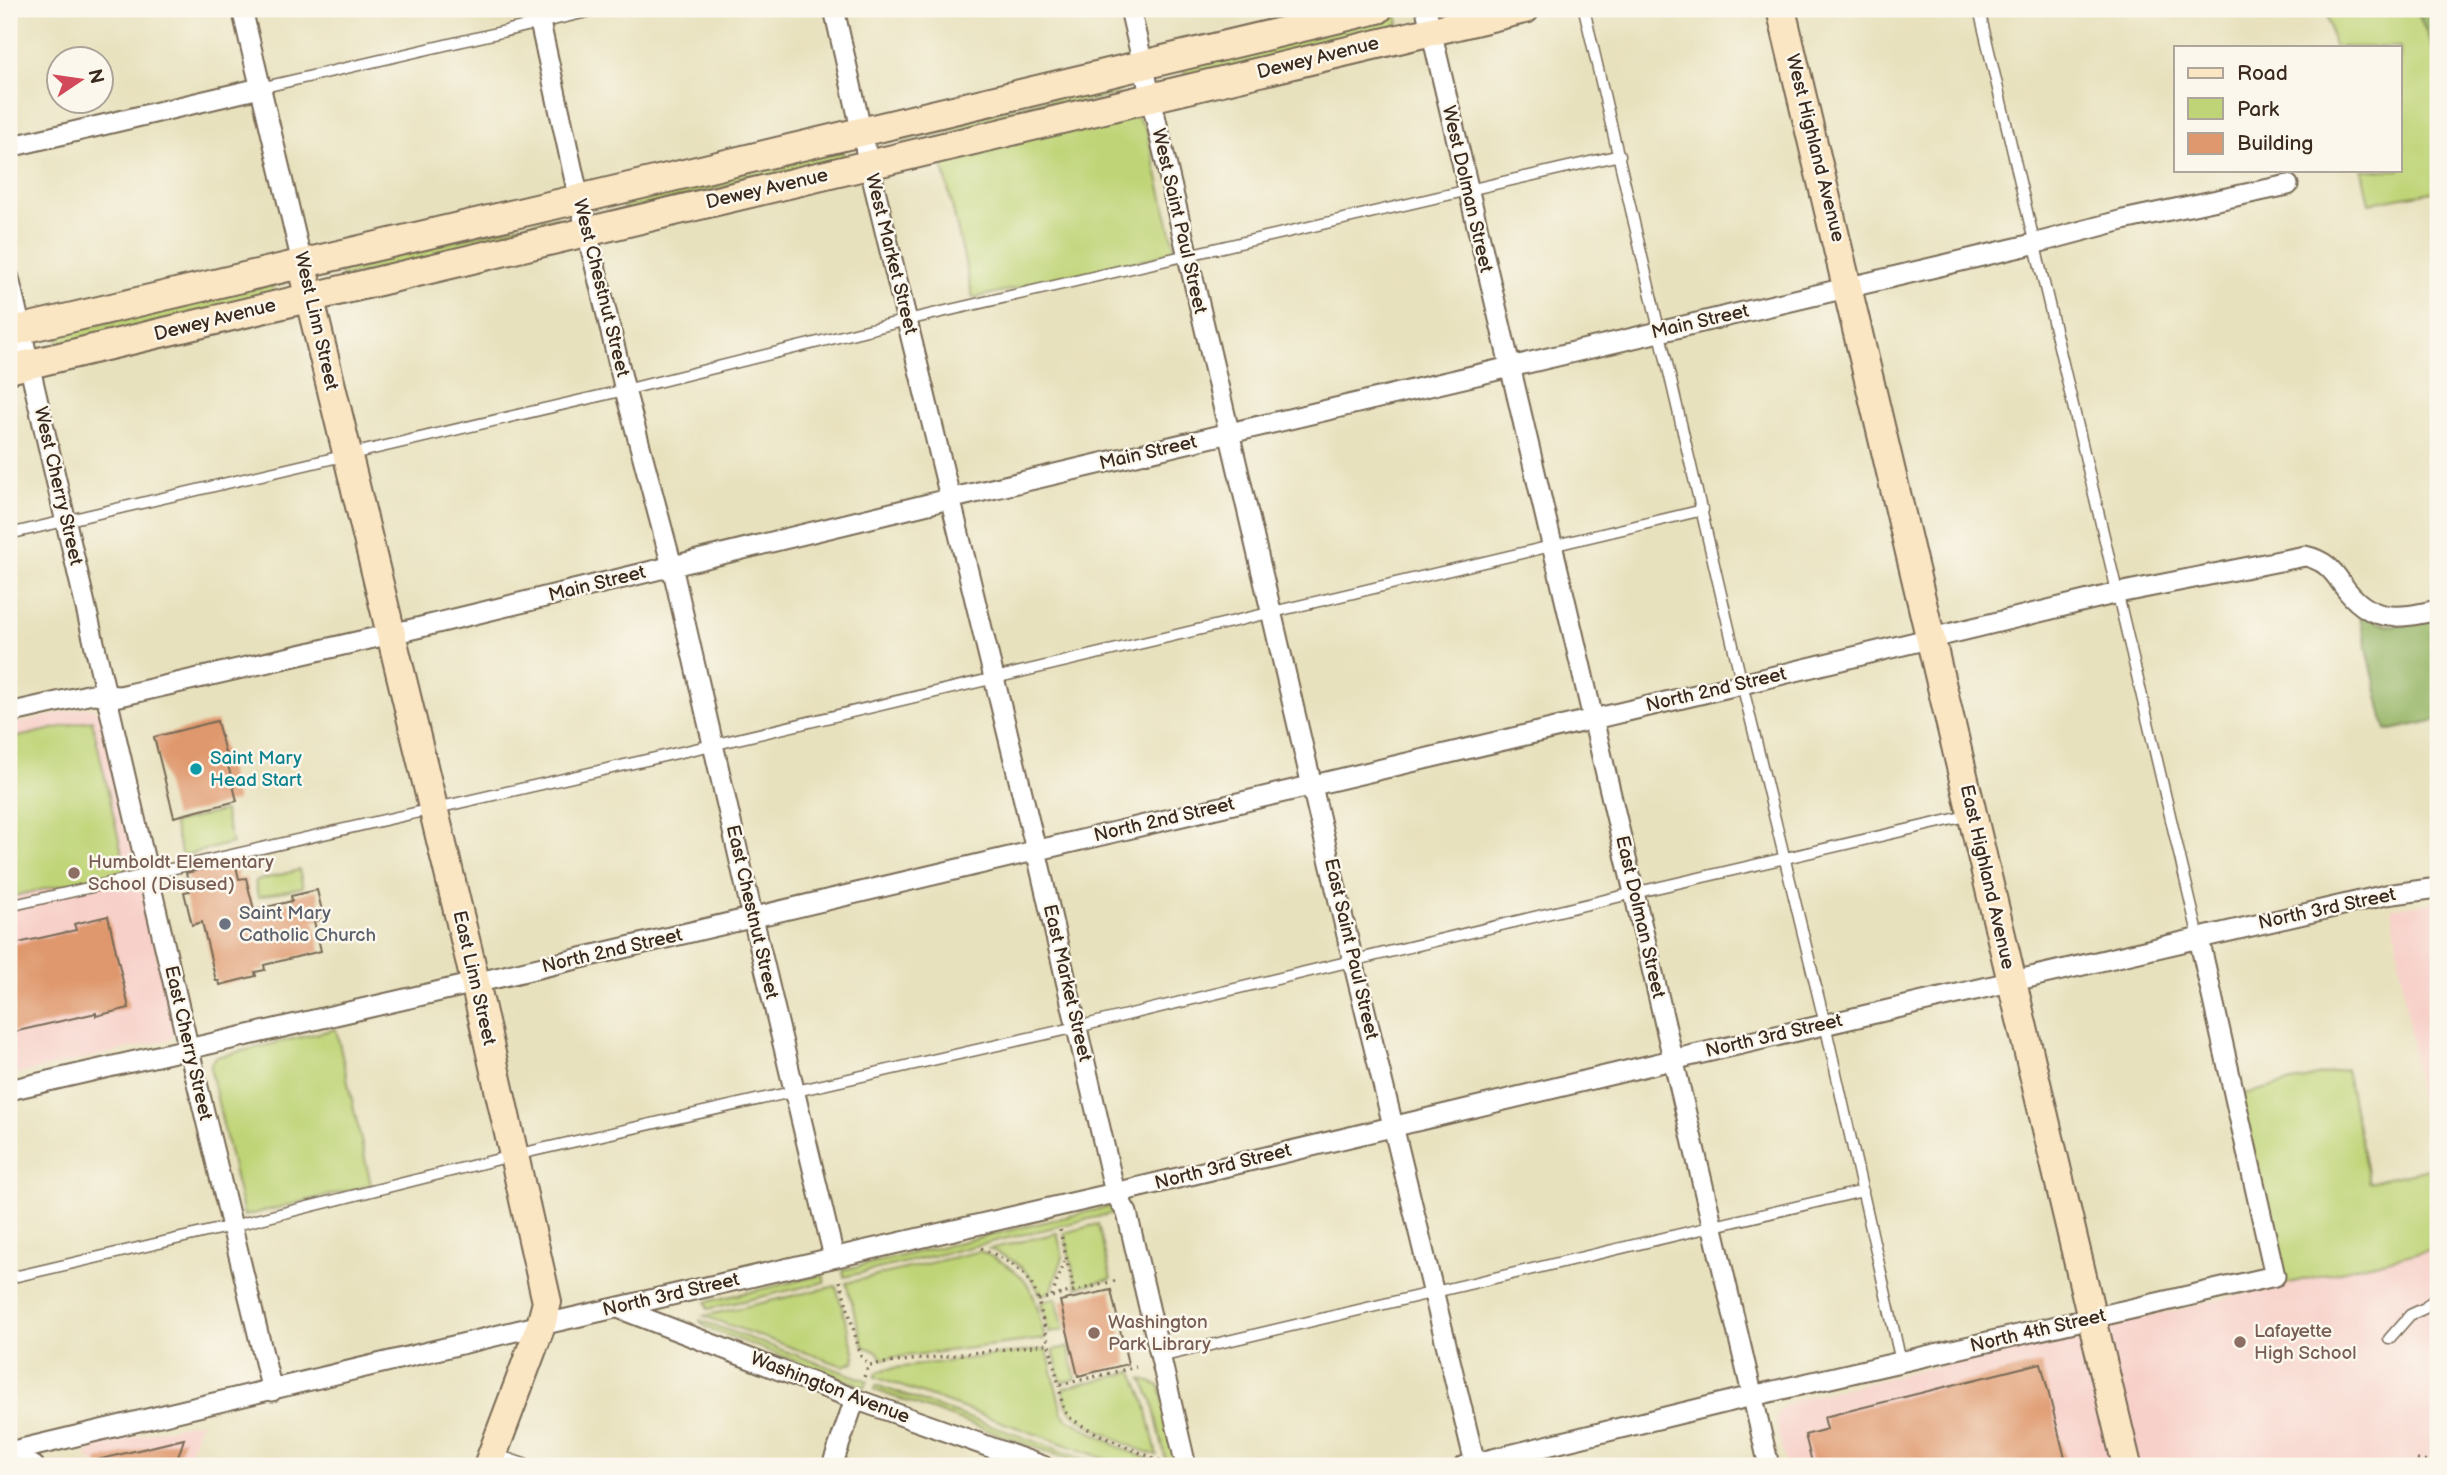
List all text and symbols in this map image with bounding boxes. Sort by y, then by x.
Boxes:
street label: Dewey Avenue [1255,32,1381,84]
north arrow [46,46,116,116]
legend [2174,46,2402,172]
street label: West Highland Avenue [1780,52,1850,244]
text: Road [2237,61,2288,86]
text: N [82,67,108,86]
text: Park [2237,97,2280,122]
street label: West Dolman Street [1437,103,1497,275]
street label: West Saint Paul Street [1146,126,1212,316]
text: Building [2237,131,2313,156]
street label: Dewey Avenue [704,164,830,214]
street label: West Market Street [860,171,922,337]
street label: West Chestnut Street [568,197,634,379]
street label: West Linn Street [289,249,343,393]
street label: Dewey Avenue [152,294,278,346]
street label: Main Street [1649,300,1751,344]
street label: West Cherry Street [29,404,87,568]
street label: Main Street [1097,431,1199,475]
street label: Main Street [546,561,648,607]
street label: North 2nd Street [1644,663,1789,717]
place label: Saint Mary Head Start [210,747,302,792]
marker: Saint Mary Head Start [188,761,204,777]
street label: East Highland Avenue [1955,782,2019,972]
street label: North 2nd Street [1092,793,1237,847]
street label: East Chestnut Street [721,823,783,1002]
street label: East Dolman Street [1610,833,1670,1001]
place label: Humboldt Elementary School (Disused) [88,851,274,896]
street label: East Saint Paul Street [1319,856,1383,1042]
marker: Humboldt Elementary School (Disused) [66,865,82,881]
street label: North 3rd Street [2256,883,2398,935]
place label: Saint Mary Catholic Church [239,902,376,947]
street label: East Market Street [1038,902,1096,1064]
street label: East Linn Street [447,908,501,1048]
marker: Saint Mary Catholic Church [217,916,233,932]
street label: North 2nd Street [540,924,685,978]
street label: East Cherry Street [159,963,217,1123]
street label: North 3rd Street [1703,1009,1845,1063]
street label: North 3rd Street [1152,1139,1294,1195]
street label: North 3rd Street [600,1268,742,1322]
street label: North 4th Street [1968,1304,2108,1358]
place label: Washington Park Library [1108,1311,1211,1356]
place label: Lafayette High School [2254,1320,2357,1365]
marker: Washington Park Library [1086,1325,1102,1341]
marker: Lafayette High School [2232,1334,2248,1350]
street label: Washington Avenue [747,1347,913,1429]

